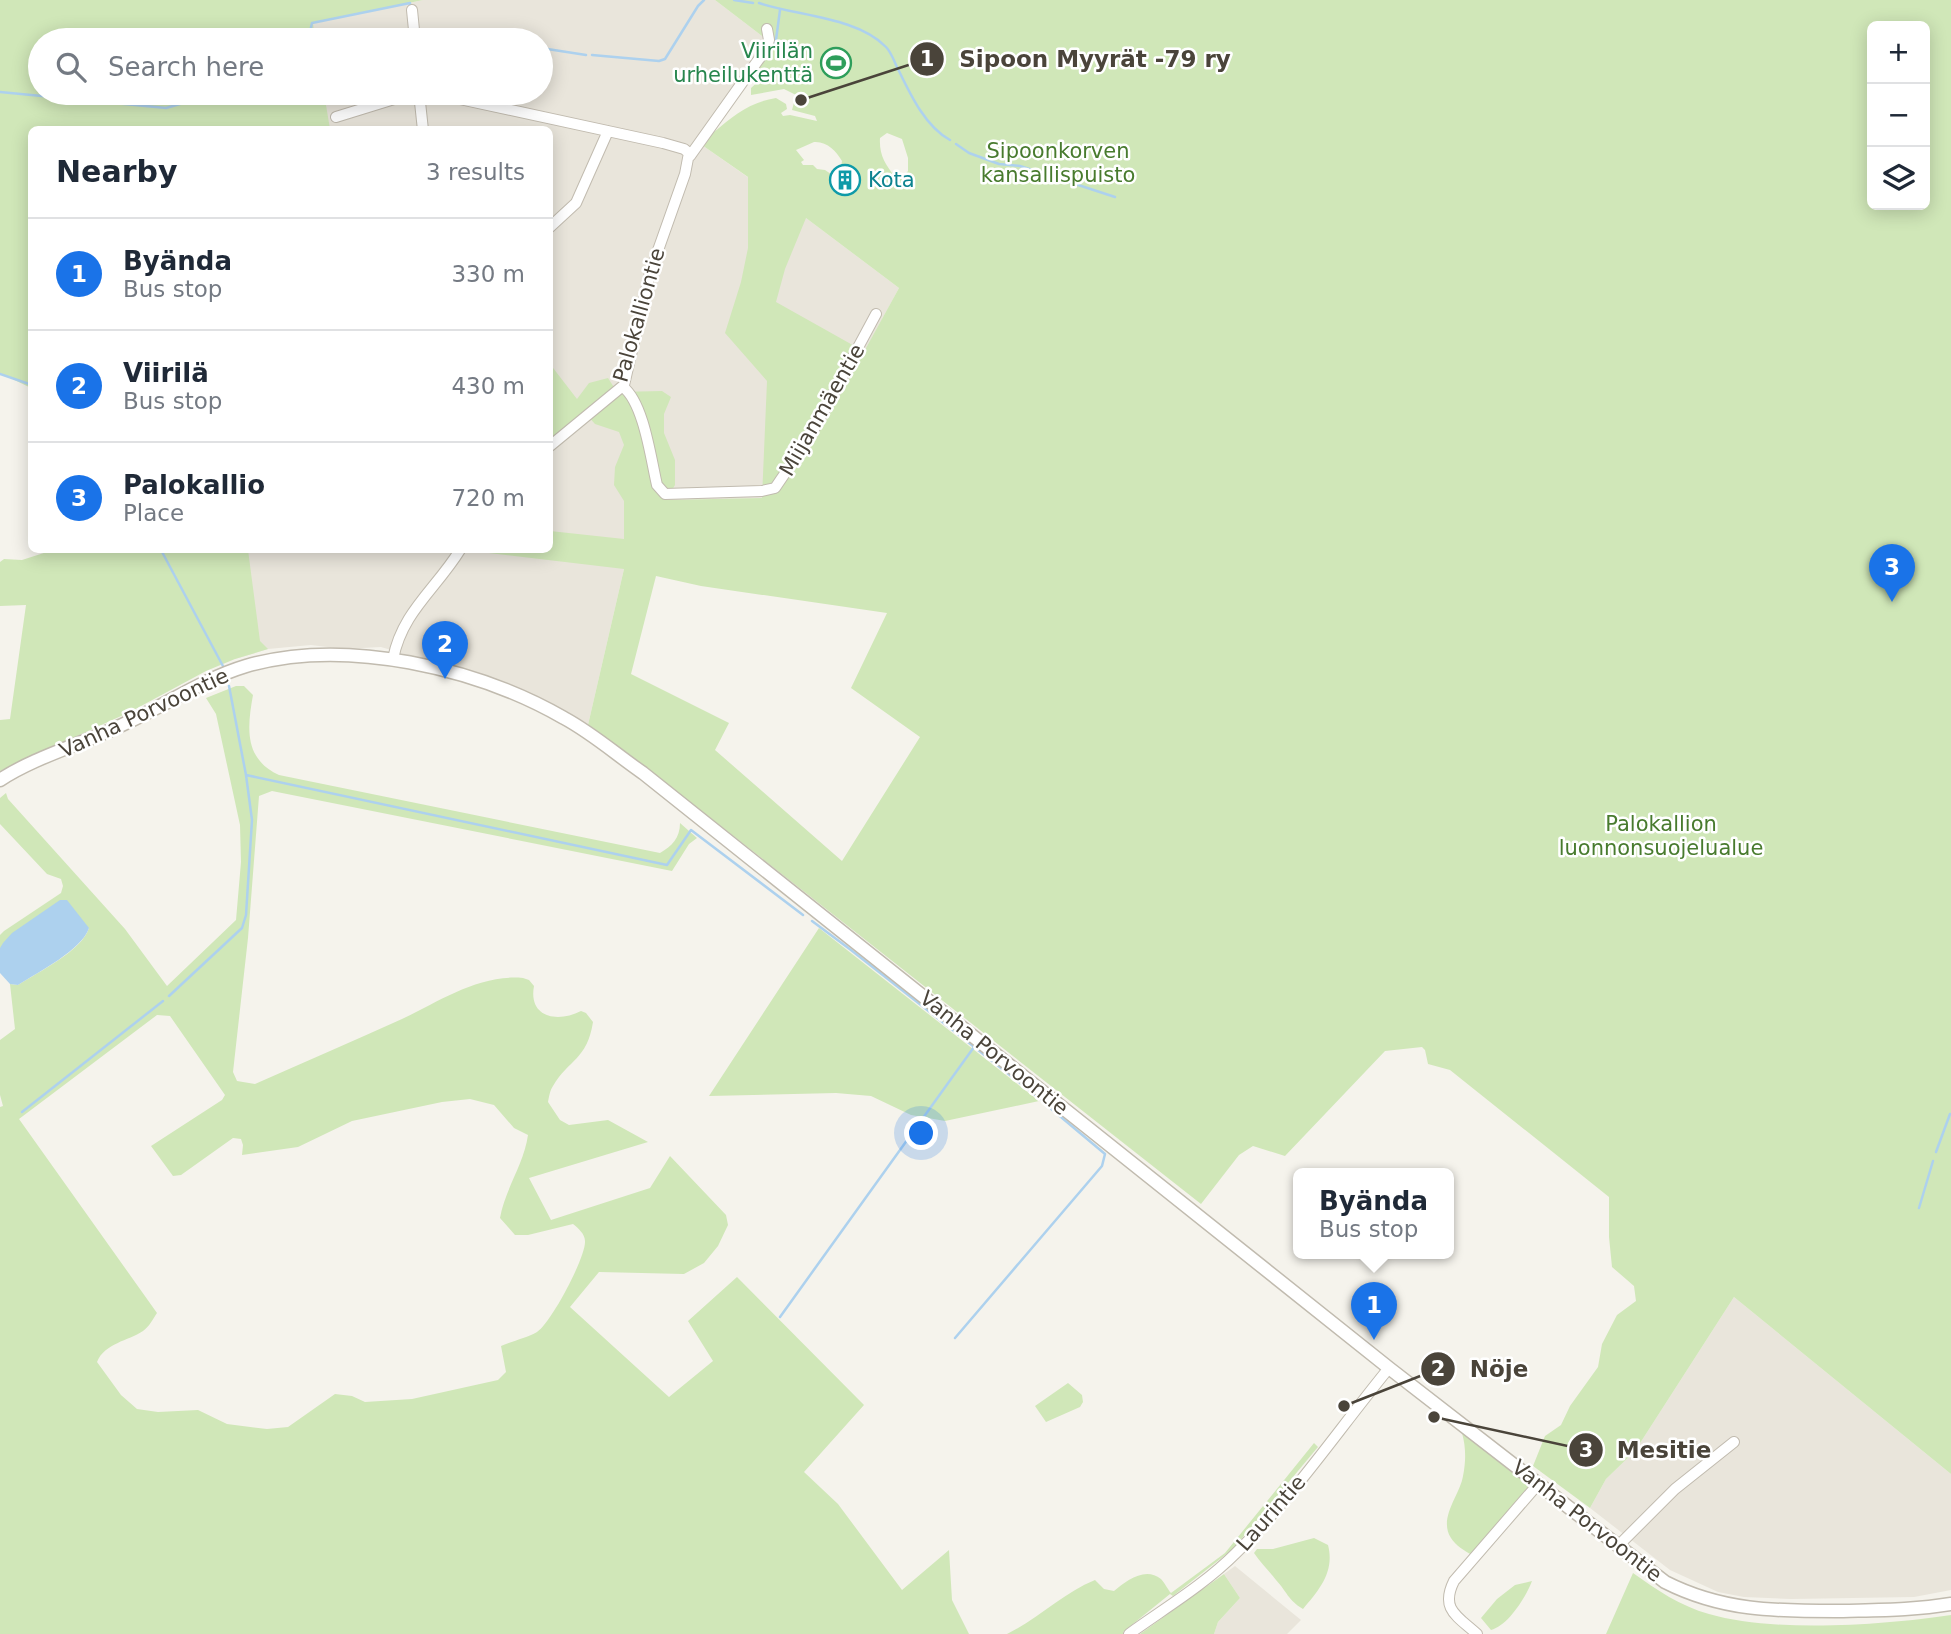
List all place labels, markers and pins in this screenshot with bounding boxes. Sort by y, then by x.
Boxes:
callout: Sipoon Myyrät -79 ry [910,37,1244,81]
place label: Viirilän urheilukenttä [673,39,813,87]
sports icon: Viirilän urheilukenttä [819,46,853,80]
building icon: Kota [828,163,862,197]
place label: Kota [868,168,915,192]
pin: 3 [1869,544,1915,602]
pin: 2 [422,621,468,679]
pin: 1 [1351,1282,1397,1340]
callout: Nöje [1421,1347,1542,1391]
callout: Mesitie [1568,1428,1726,1472]

